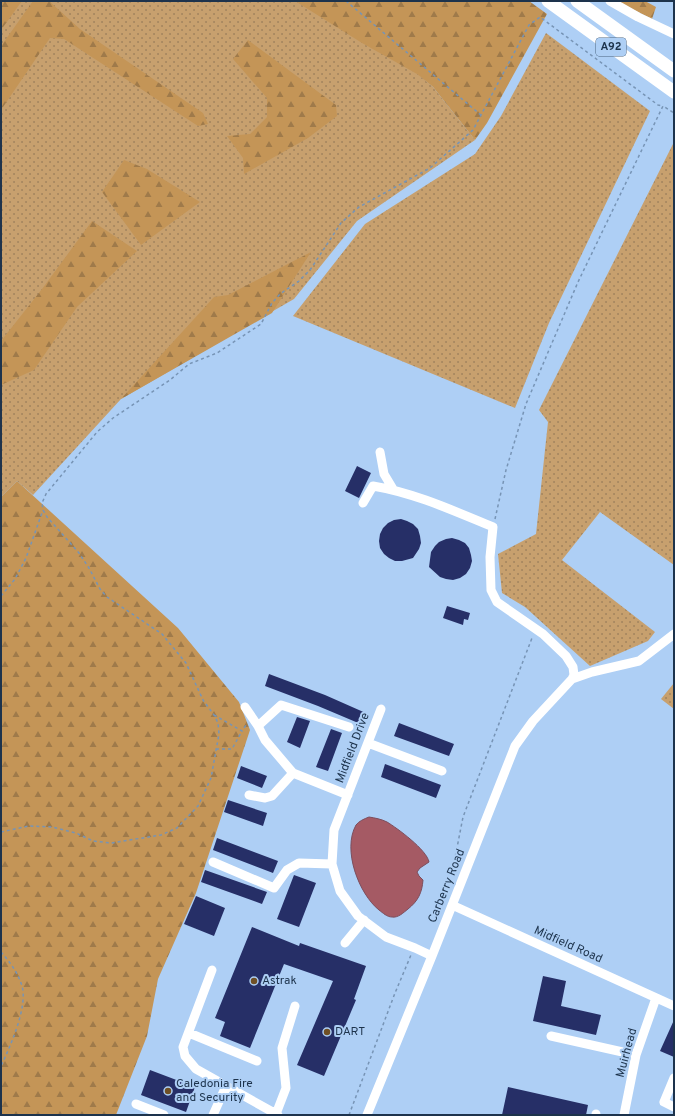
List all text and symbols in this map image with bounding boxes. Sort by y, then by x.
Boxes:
road number: A92 [596,38,626,56]
street label: Midfield Drive [332,711,374,785]
street label: Carberry Road [425,847,469,925]
street label: Midfield Road [531,923,605,967]
place label: Astrak [262,973,297,989]
marker: Astrak [249,976,259,986]
place label: DART [335,1024,365,1040]
street label: Muirhead [613,1026,641,1080]
marker: DART [322,1027,332,1037]
place label: Caledonia Fire and Security [176,1076,253,1106]
marker: Caledonia Fire and Security [163,1086,173,1096]

